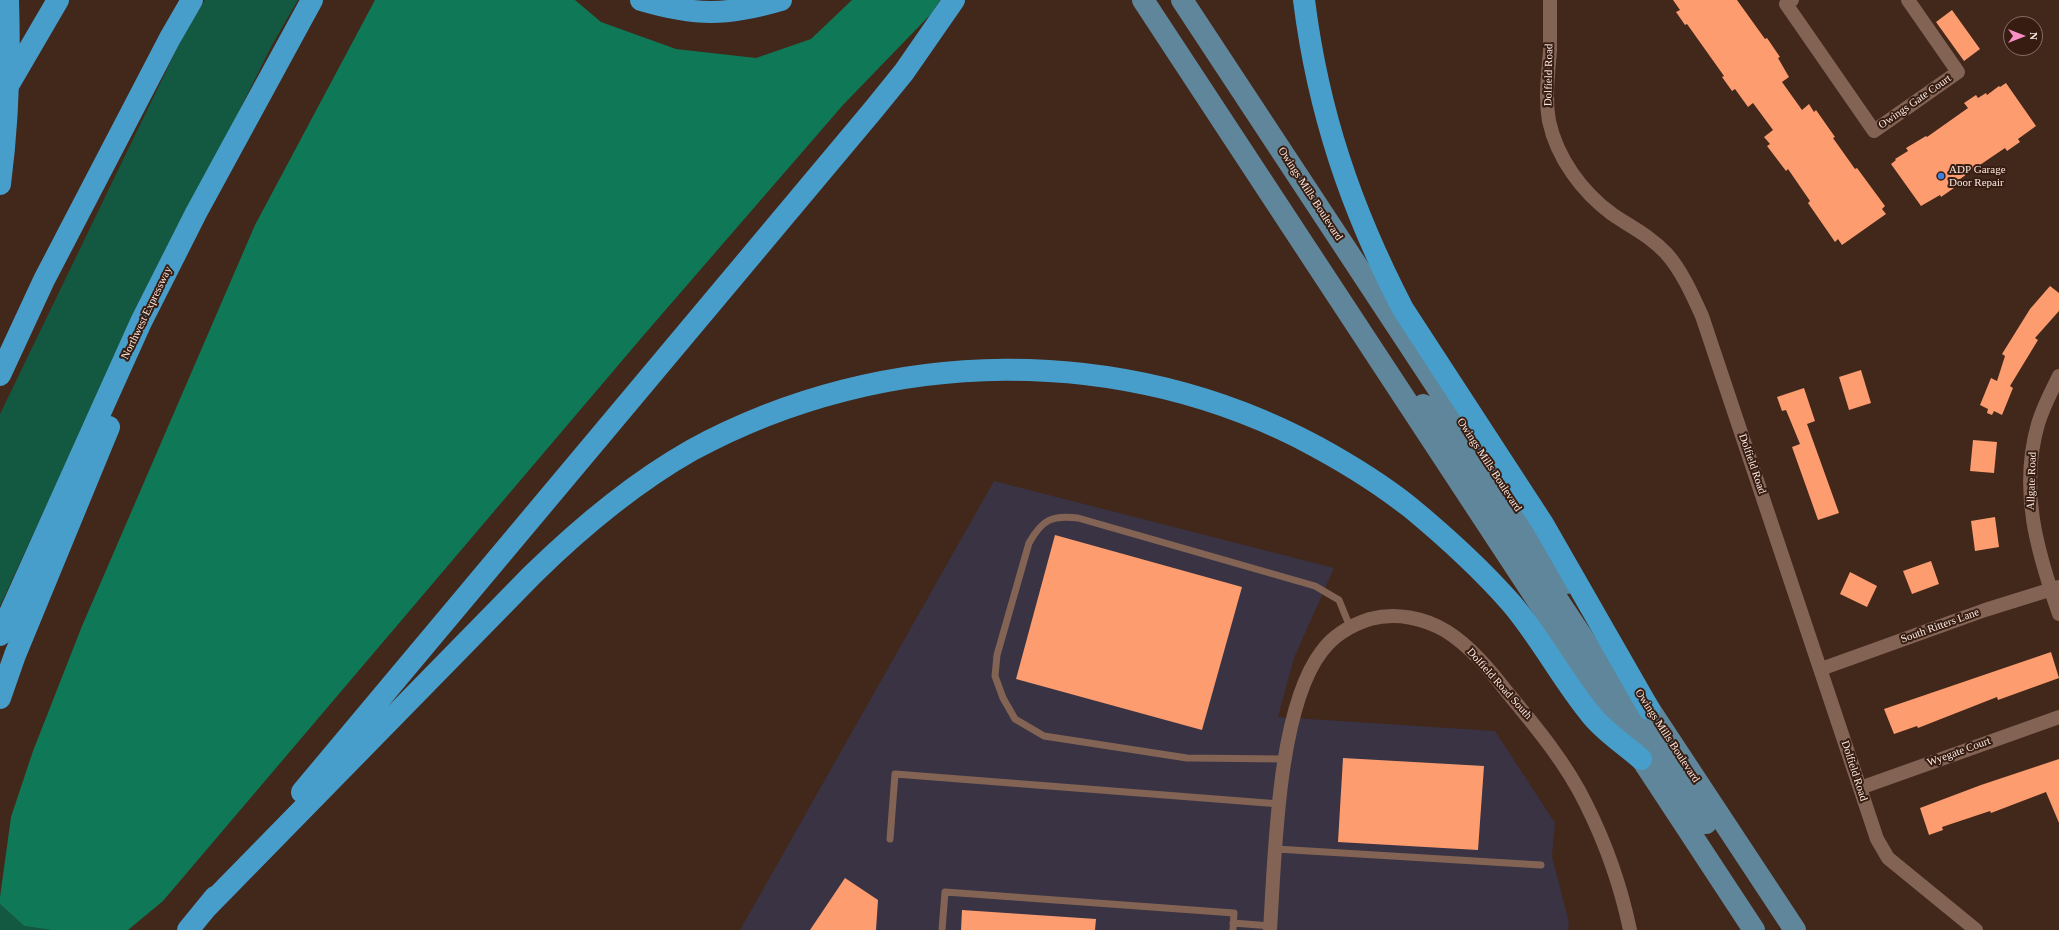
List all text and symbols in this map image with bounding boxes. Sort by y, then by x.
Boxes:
north arrow [2003,16,2043,56]
text: N [2028,32,2040,40]
street label: Dolfield Road [1542,44,1556,106]
street label: Owings Gate Court [1876,72,1954,132]
street label: Owings Mills Boulevard [1275,145,1345,243]
place label: ADP Garage Door Repair [1949,163,2006,189]
marker: ADP Garage Door Repair [1936,171,1946,181]
street label: Northwest Expressway [119,264,175,362]
street label: Owings Mills Boulevard [1454,416,1524,514]
street label: Dolfield Road [1736,432,1768,496]
street label: Allgate Road [2024,452,2040,510]
street label: South Ritters Lane [1899,606,1981,646]
street label: Dolfield Road South [1464,646,1534,722]
street label: Owings Mills Boulevard [1632,687,1702,785]
street label: Wyegate Court [1926,734,1992,770]
street label: Dolfield Road [1838,739,1870,803]

